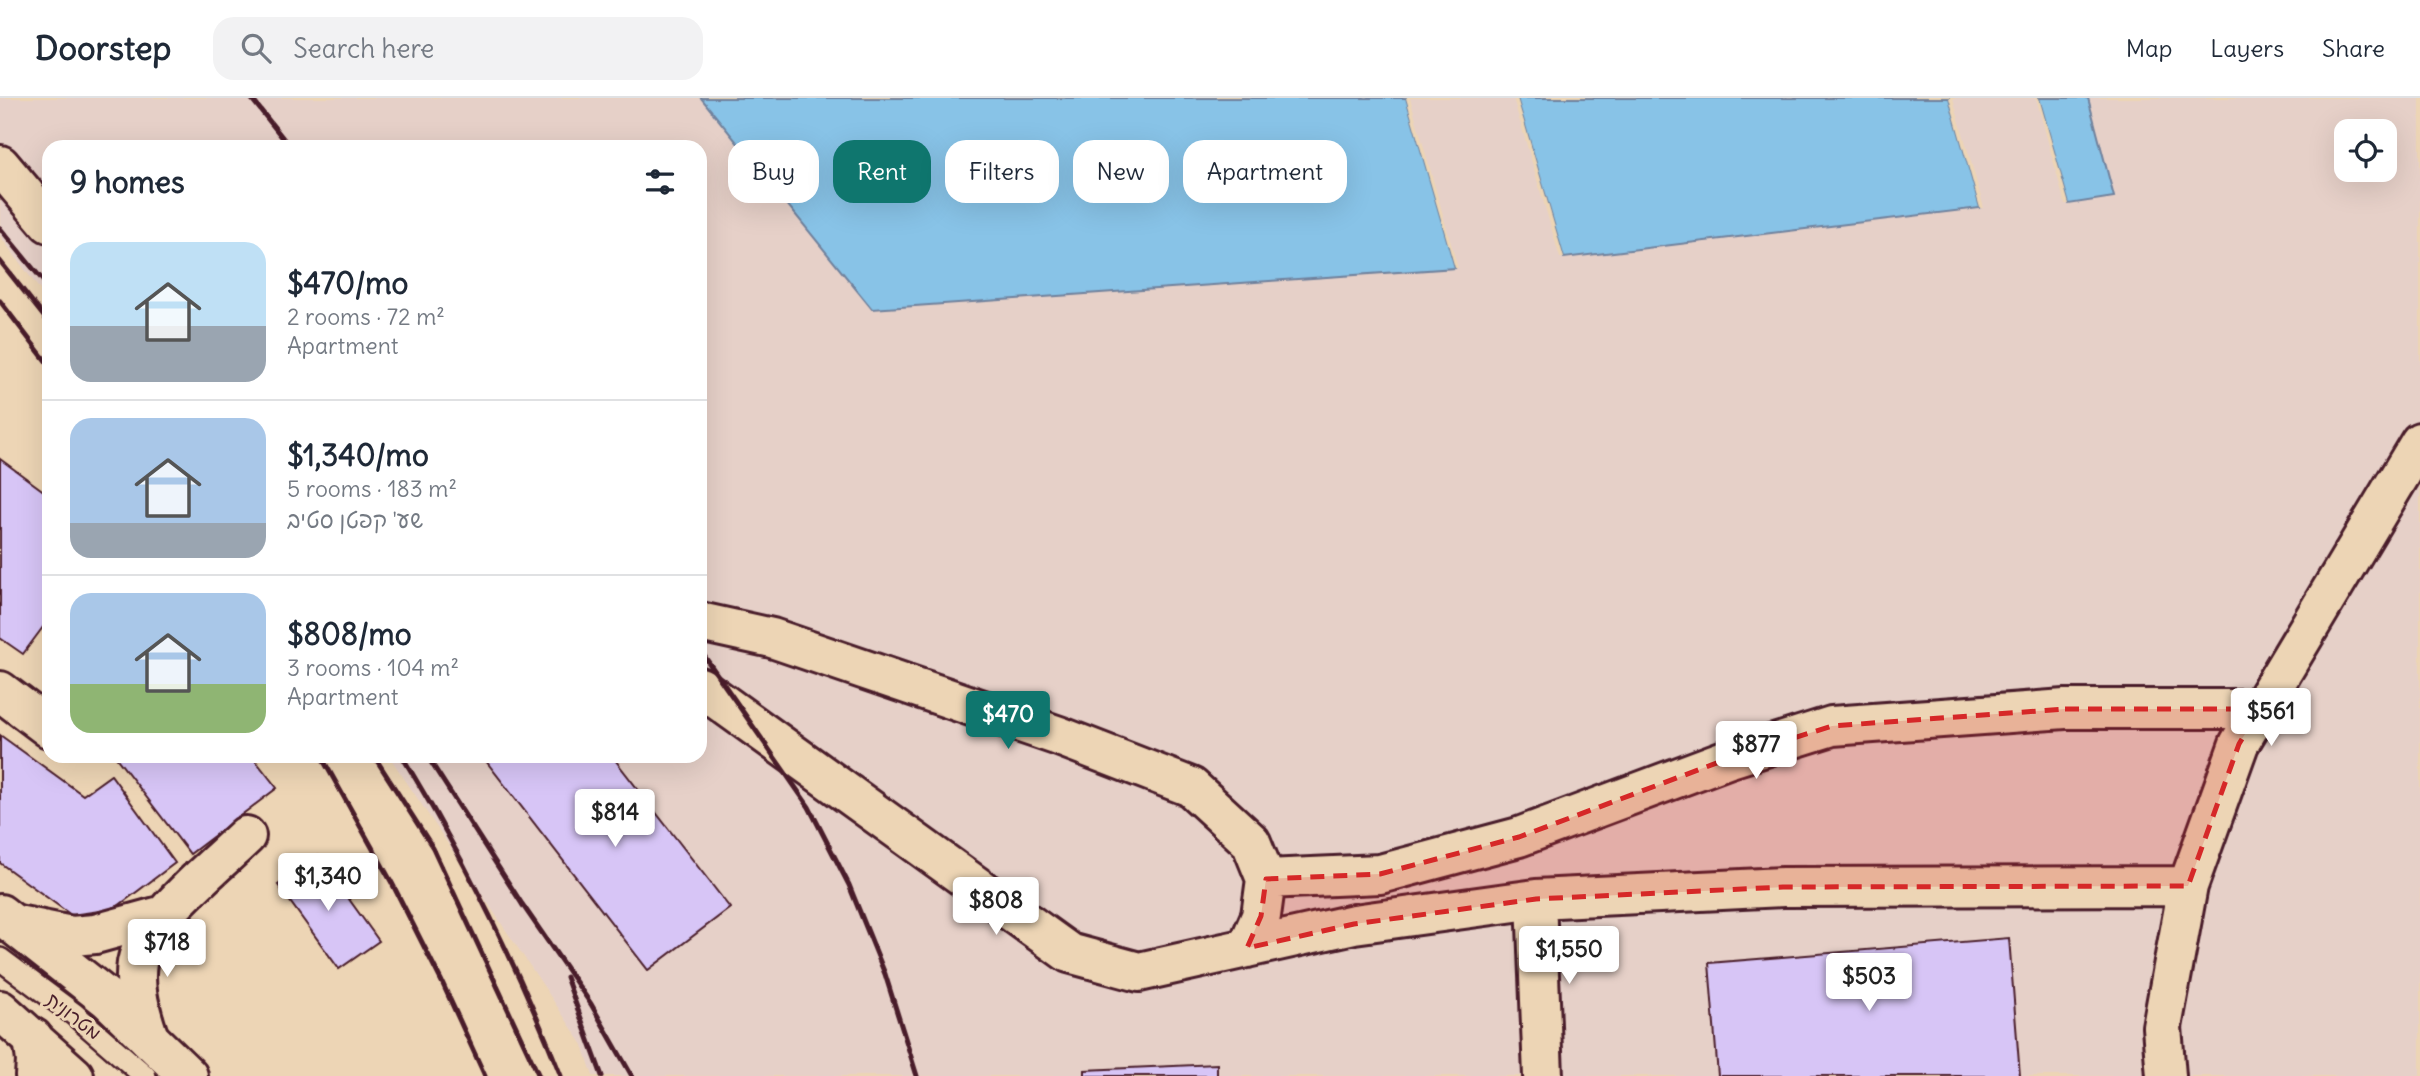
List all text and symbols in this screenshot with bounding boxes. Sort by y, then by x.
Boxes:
search box [213,17,703,80]
text: Doorstep [35,27,171,69]
icon: search [237,29,275,67]
text: Search here [293,32,434,65]
text: Map [2126,33,2172,63]
text: Layers [2210,33,2284,63]
text: Share [2322,33,2385,63]
map controls [2334,119,2397,182]
button: locate [2334,119,2397,182]
chip: Buy [728,140,819,203]
chip: Rent [833,140,931,203]
chip: Filters [945,140,1059,203]
chip: New [1073,140,1169,203]
chip: Apartment [1183,140,1347,203]
text: 9 homes [70,163,185,201]
icon: filters [641,163,679,201]
text: $470/mo [287,264,408,302]
icon: home [126,270,210,354]
text: 2 rooms · 72 m² [287,302,445,331]
text: Apartment [287,331,399,360]
text: $1,340/mo [287,436,429,474]
icon: home [126,446,210,530]
text: 5 rooms · 183 m² [287,474,457,503]
text: שע' קפטן סטיב [287,505,423,534]
text: $808/mo [287,615,412,653]
icon: home [126,621,210,705]
text: 3 rooms · 104 m² [287,653,459,682]
text: Apartment [287,682,399,711]
pin: $561 [2230,688,2312,748]
pin: $470 [967,692,1049,751]
text: $561 [2247,696,2295,725]
text: $470 [982,699,1034,728]
pin: $877 [1715,722,1797,781]
text: $877 [1732,729,1780,758]
pin: $814 [574,790,656,849]
text: $814 [591,797,639,826]
pin: $1,340 [271,854,385,913]
text: $1,340 [294,861,362,890]
pin: $808 [955,878,1037,937]
text: $808 [969,885,1023,914]
pin: $718 [126,920,208,979]
pin: $1,550 [1512,926,1626,986]
text: $718 [144,927,190,956]
text: $1,550 [1535,934,1603,963]
pin: $503 [1828,954,1910,1013]
text: $503 [1842,961,1896,990]
street label: מטרונית [42,987,106,1045]

